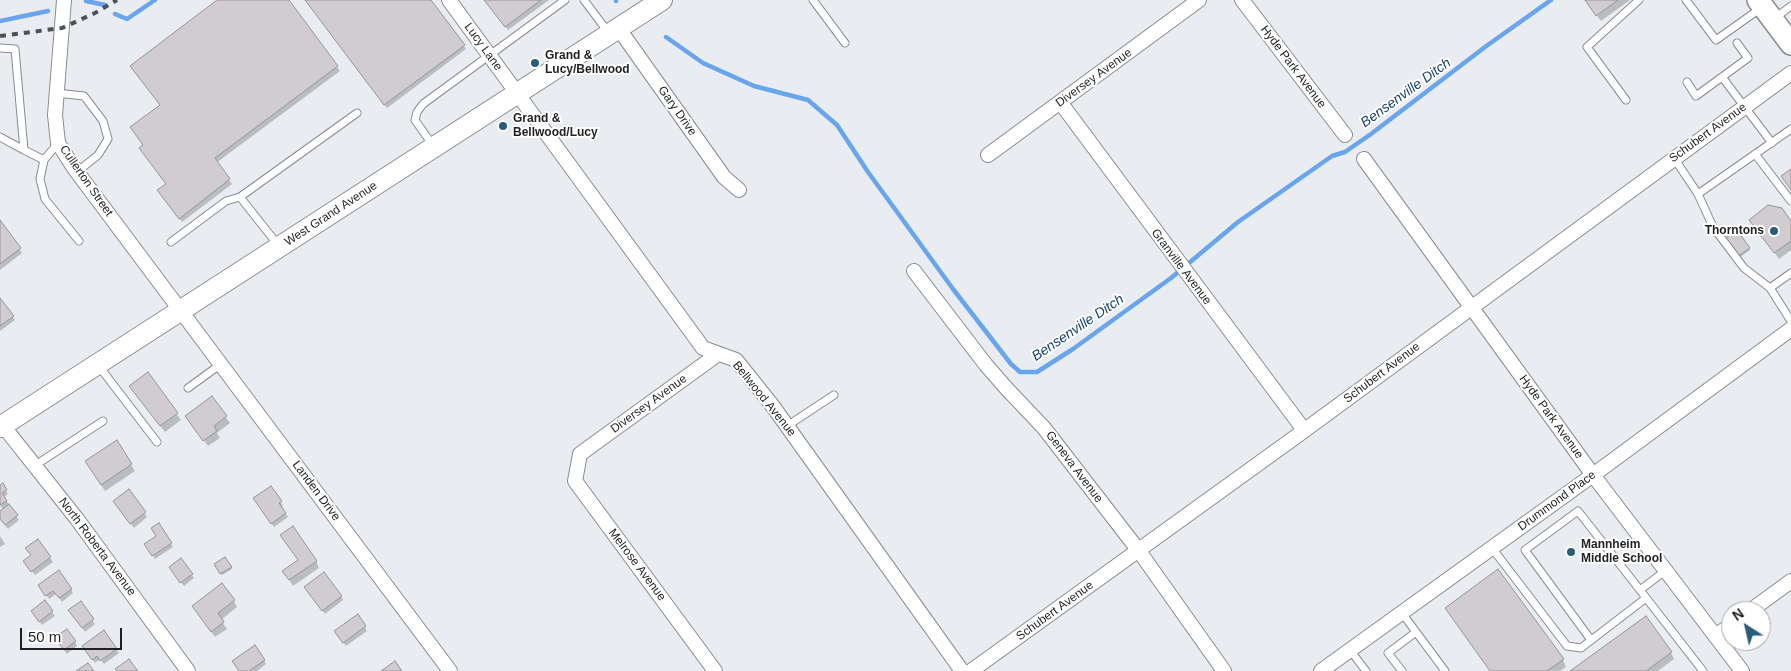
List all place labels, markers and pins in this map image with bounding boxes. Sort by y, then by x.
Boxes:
place label: Grand & Lucy/Bellwood [545,49,630,77]
marker: Grand & Lucy/Bellwood [529,57,541,69]
place label: Grand & Bellwood/Lucy [513,112,598,140]
marker: Grand & Bellwood/Lucy [497,120,509,132]
place label: Thorntons [1705,224,1764,238]
marker: Thorntons [1768,225,1780,237]
place label: Mannheim Middle School [1581,538,1662,566]
marker: Mannheim Middle School [1565,546,1577,558]

